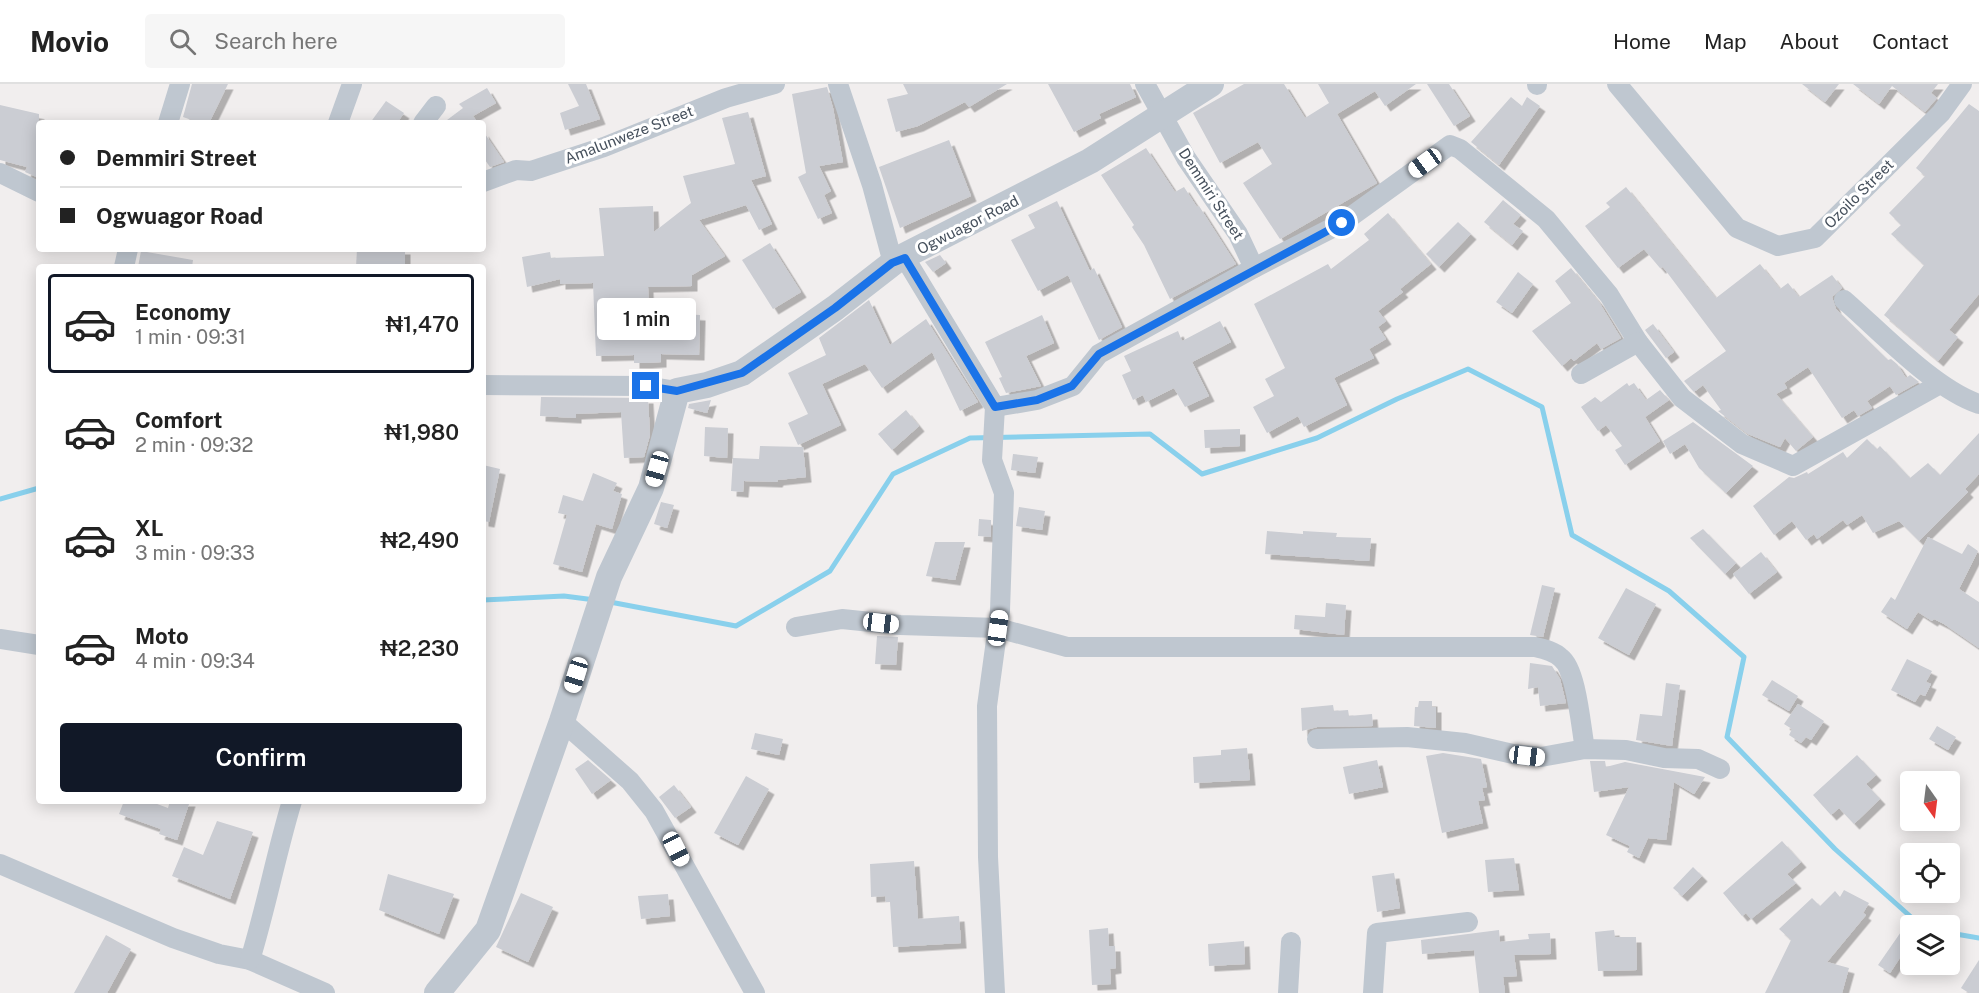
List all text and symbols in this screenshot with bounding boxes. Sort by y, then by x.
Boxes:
search box [145,14,565,68]
text: Movio [30,25,109,58]
icon: search [166,25,199,58]
text: Search here [214,28,338,54]
text: Home [1613,29,1671,54]
text: Map [1704,29,1747,54]
text: About [1780,29,1839,54]
text: Contact [1872,29,1949,54]
street label: Amalunweze Street [562,102,696,167]
text: Demmiri Street [96,145,257,171]
street label: Demmiri Street [1176,145,1247,243]
car [1405,145,1445,181]
street label: Ozoilo Street [1821,156,1897,232]
street label: Ogwuagor Road [914,192,1021,257]
text: Ogwuagor Road [96,203,263,229]
route start [1328,209,1355,236]
icon: car [63,297,117,351]
text: Economy [135,299,231,325]
callout: 1 min [596,299,696,341]
text: 1 min [623,307,670,331]
text: ₦1,470 [385,311,459,337]
text: 1 min · 09:31 [135,325,246,349]
route end [632,372,659,399]
icon: car [63,405,117,459]
text: Comfort [135,407,222,433]
text: ₦1,980 [384,419,459,445]
text: 2 min · 09:32 [135,433,254,457]
car [643,449,671,489]
icon: car [63,513,117,567]
text: XL [135,515,163,541]
text: ₦2,490 [380,527,459,553]
text: 3 min · 09:33 [135,541,255,565]
car [987,609,1009,647]
car [862,612,900,634]
icon: car [63,621,117,675]
text: Moto [135,623,189,649]
text: ₦2,230 [380,635,459,661]
text: 4 min · 09:34 [135,649,255,673]
car [562,655,590,695]
button: Confirm [60,723,462,792]
car [1508,745,1546,767]
north arrow [1900,771,1960,831]
map controls [1900,771,1960,975]
car [660,829,692,869]
button: locate [1900,843,1960,903]
button: layers [1900,915,1960,975]

